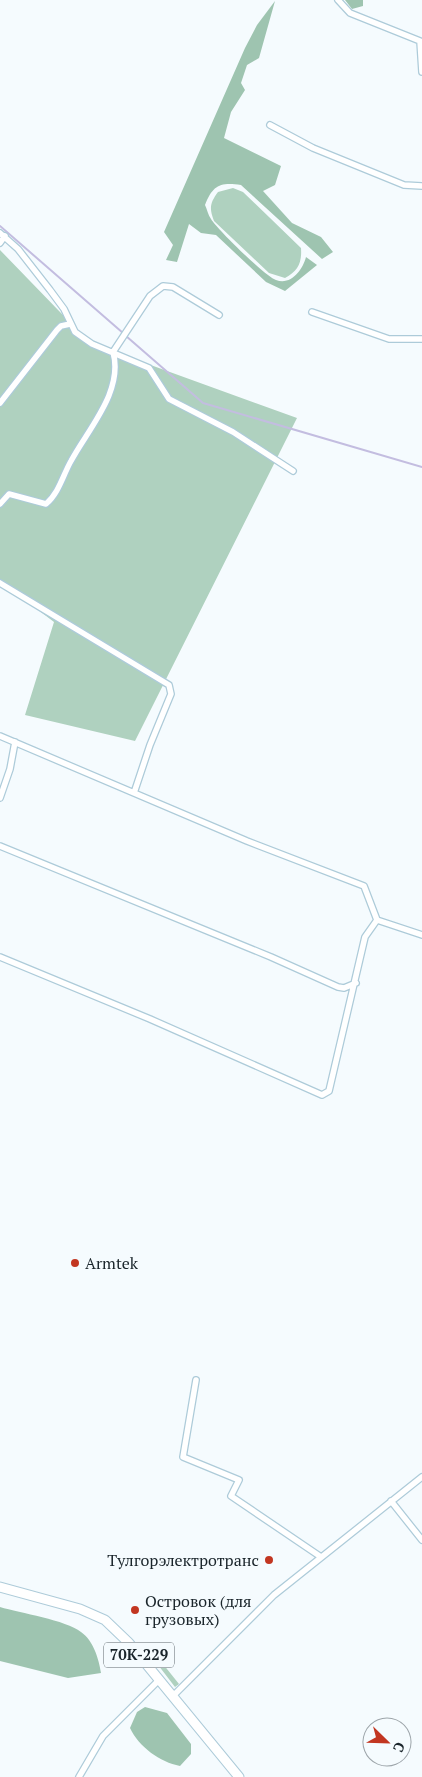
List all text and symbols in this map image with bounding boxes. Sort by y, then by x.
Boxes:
place label: Armtek [85,1252,139,1274]
marker: Armtek [69,1257,81,1269]
place label: Тулгорэлектротранс [107,1549,259,1571]
marker: Тулгорэлектротранс [263,1554,275,1566]
place label: Островок (для грузовых) [145,1590,252,1630]
marker: Островок (для грузовых) [129,1604,141,1616]
road number: 70К-229 [104,1642,174,1668]
north arrow [362,1717,412,1767]
text: С [389,1739,410,1755]

